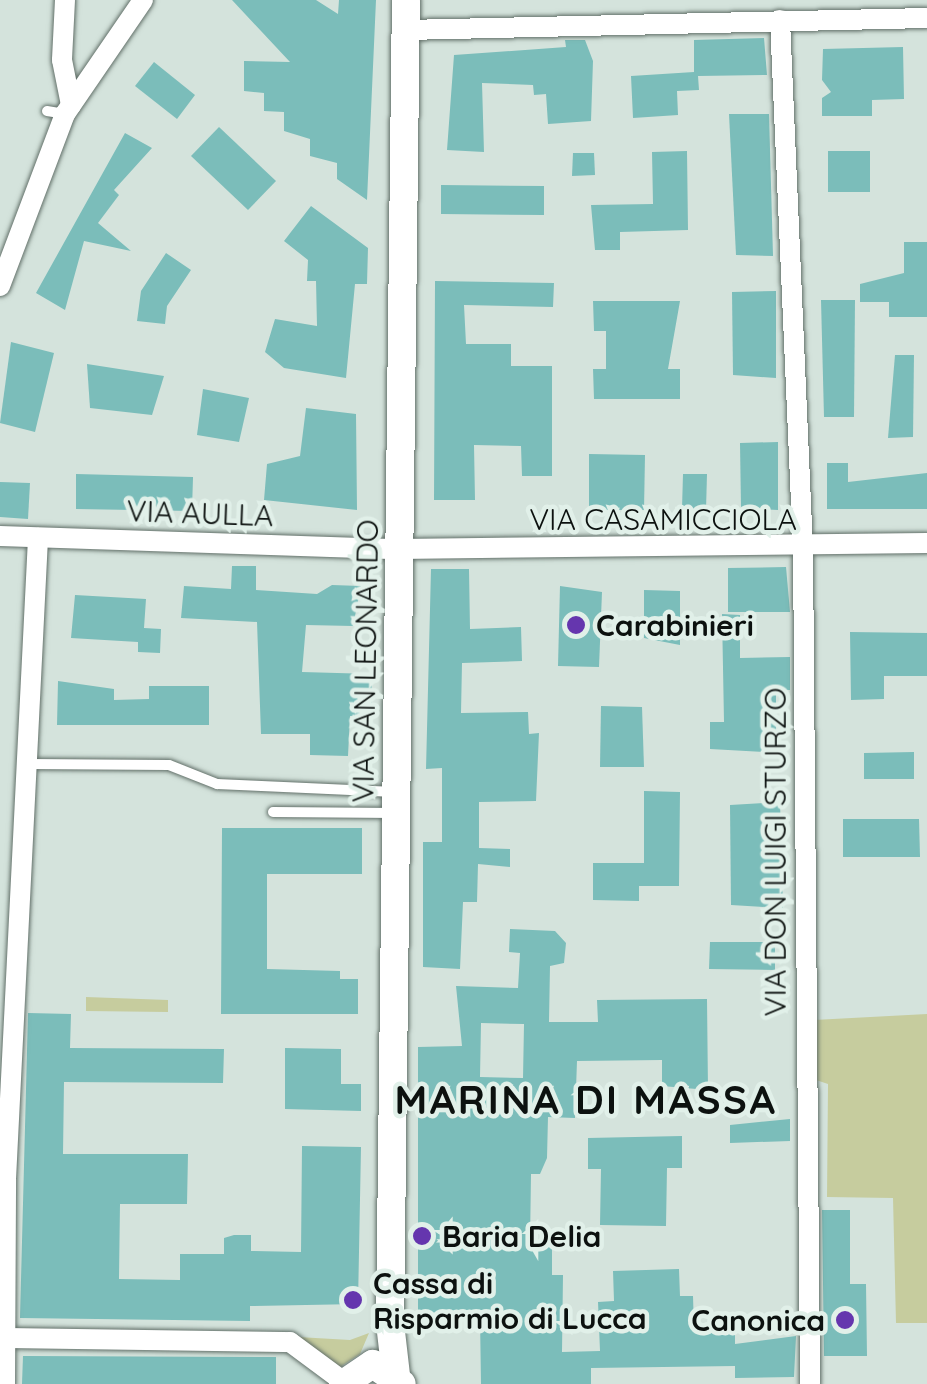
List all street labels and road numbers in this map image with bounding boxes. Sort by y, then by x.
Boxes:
street label: VIA AULLA [126,492,274,534]
street label: VIA CASAMICCIOLA [529,501,797,537]
street label: VIA SAN LEONARDO [345,519,385,803]
street label: VIA DON LUIGI STURZO [757,687,793,1017]

